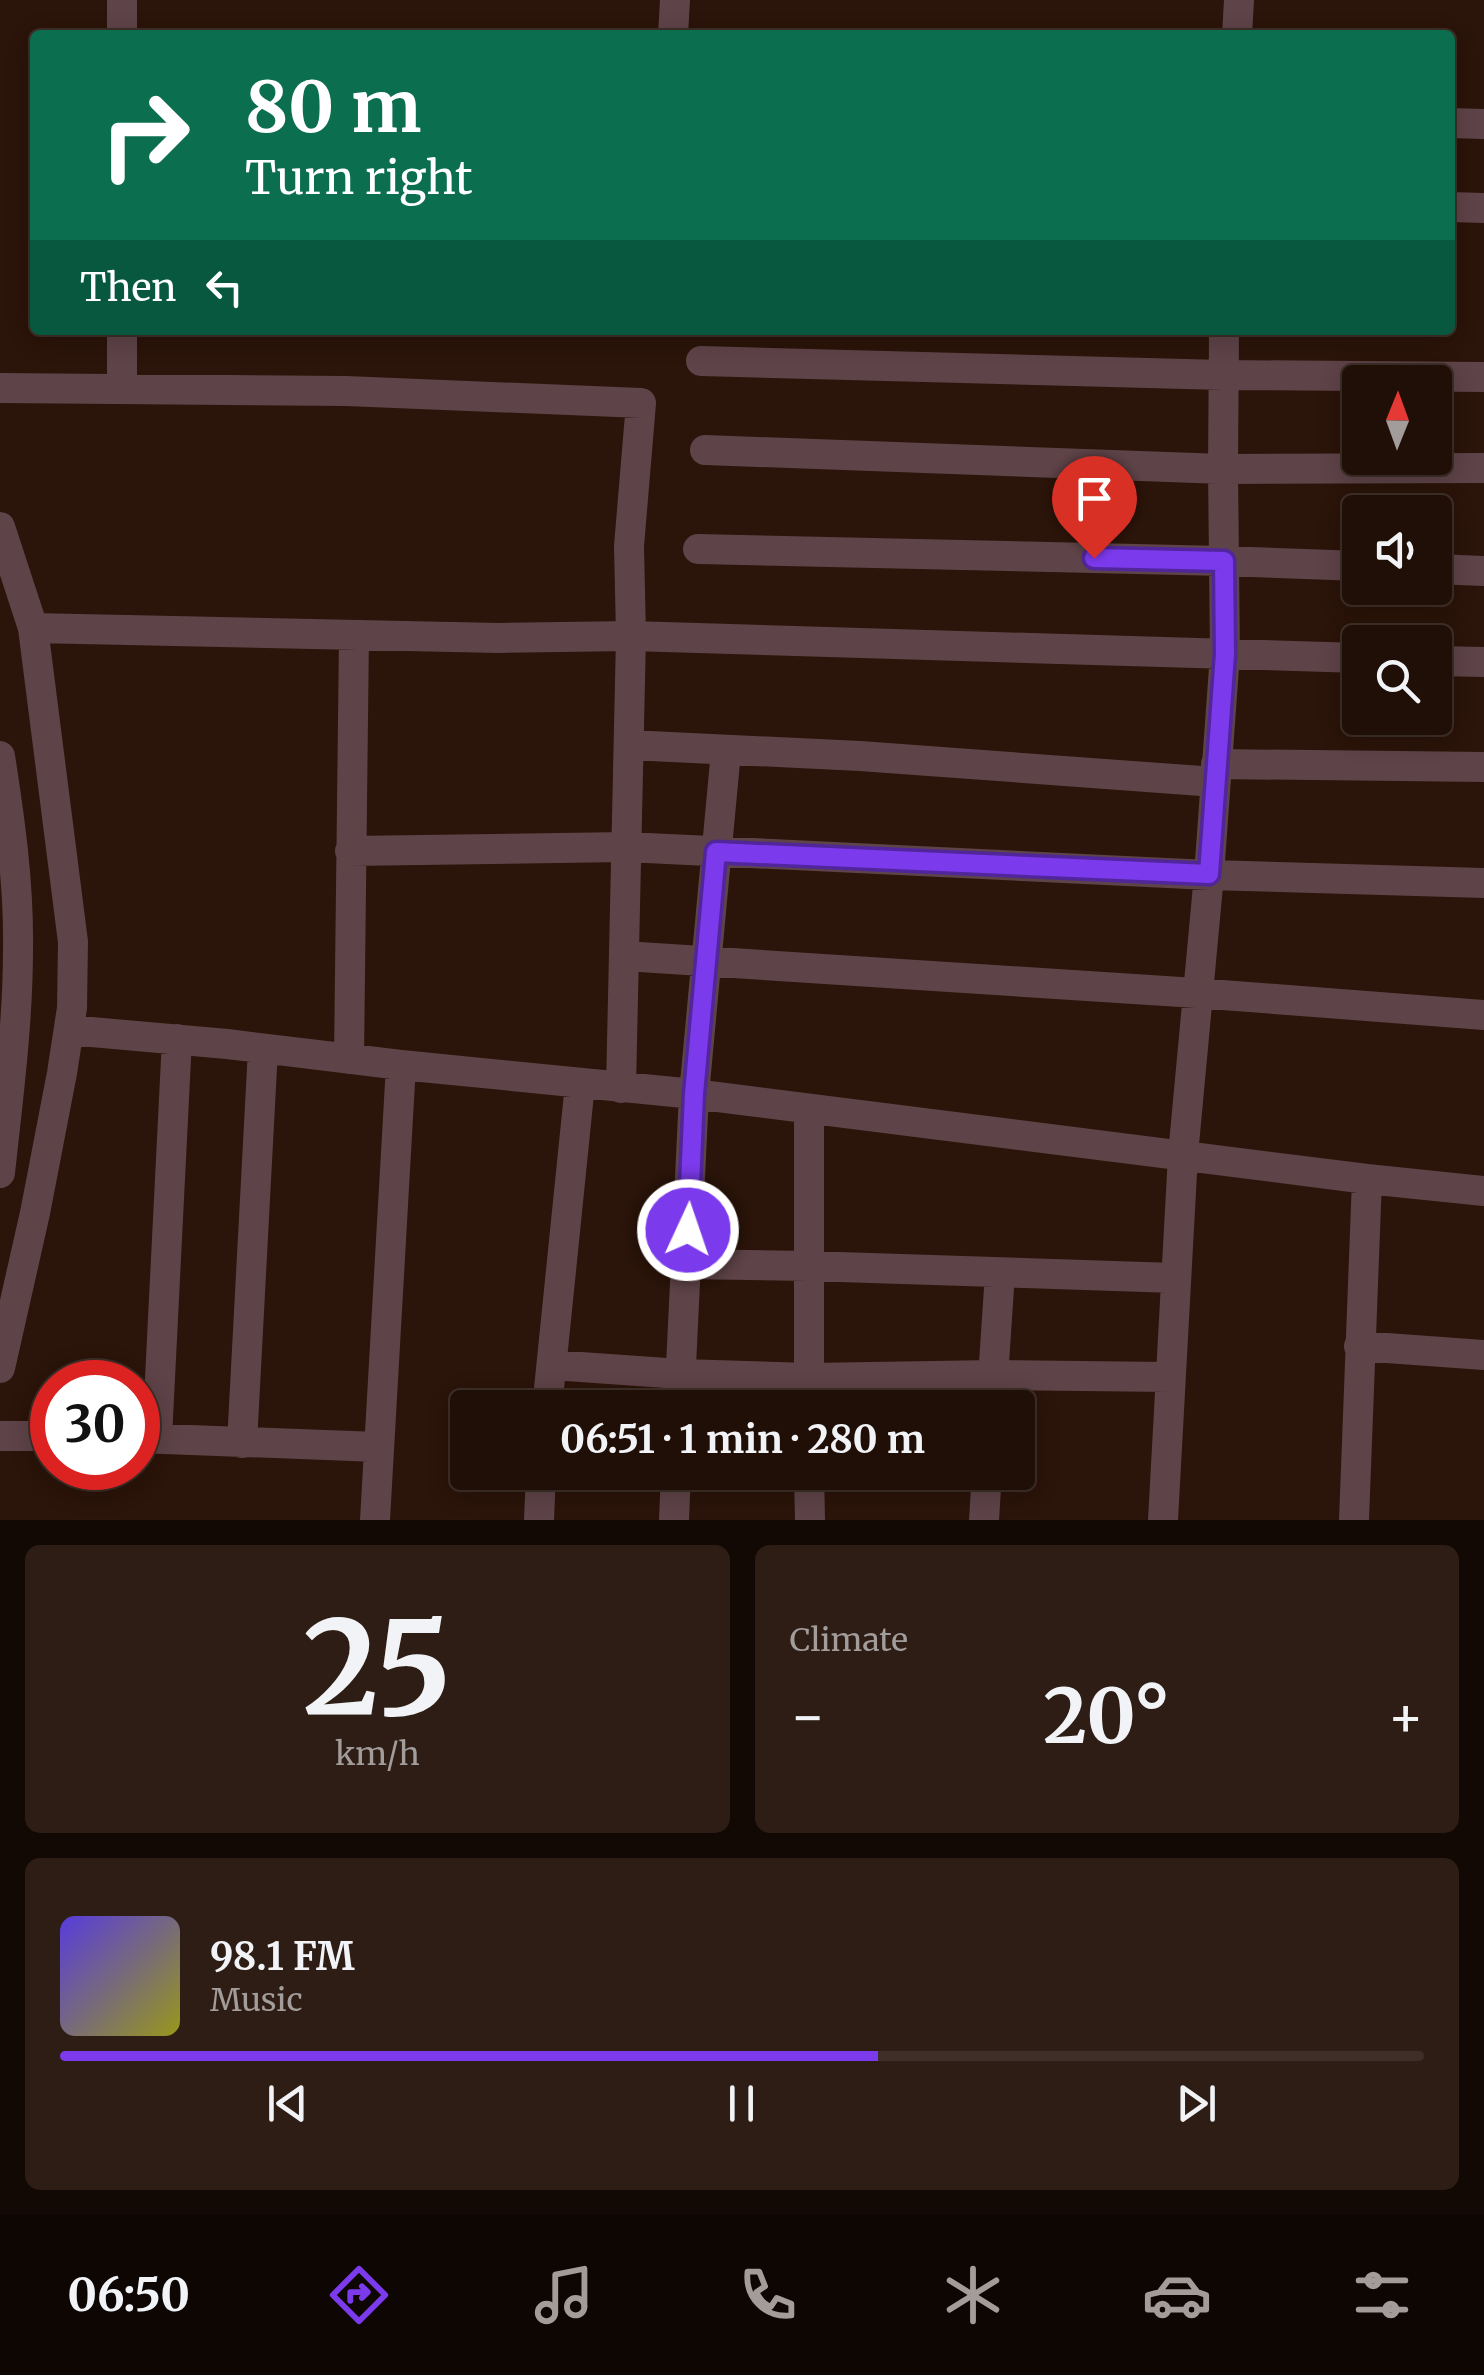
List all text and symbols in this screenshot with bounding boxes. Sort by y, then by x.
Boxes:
text: 80 m [245,63,421,151]
icon: right [80,70,210,200]
text: Turn right [245,150,473,206]
icon: left [197,260,252,315]
text: Then [80,264,177,311]
north arrow [1342,365,1452,475]
map controls [1342,365,1452,735]
pin [1052,456,1137,559]
icon: arrive [1067,471,1122,526]
button: sound [1342,495,1452,605]
button: search [1342,625,1452,735]
position arrow [636,1178,740,1282]
speed limit sign: 30 [30,1360,160,1490]
text: 06:51 · 1 min · 280 m [560,1416,925,1463]
text: 25 [303,1587,452,1750]
text: Climate [790,1620,908,1660]
text: 20° [1043,1669,1170,1763]
text: − [790,1682,826,1751]
text: + [1387,1682,1424,1751]
text: km/h [335,1734,420,1774]
text: 98.1 FM [210,1933,355,1980]
text: Music [210,1980,303,2020]
icon: previous [260,2076,315,2131]
icon: pause [714,2076,769,2131]
icon: next [1169,2076,1224,2131]
icon: directions [324,2260,394,2330]
icon: music [529,2260,599,2330]
icon: phone [733,2260,803,2330]
icon: climate [938,2260,1008,2330]
icon: car [1142,2260,1212,2330]
icon: filters [1347,2260,1417,2330]
text: 06:50 [67,2267,190,2323]

